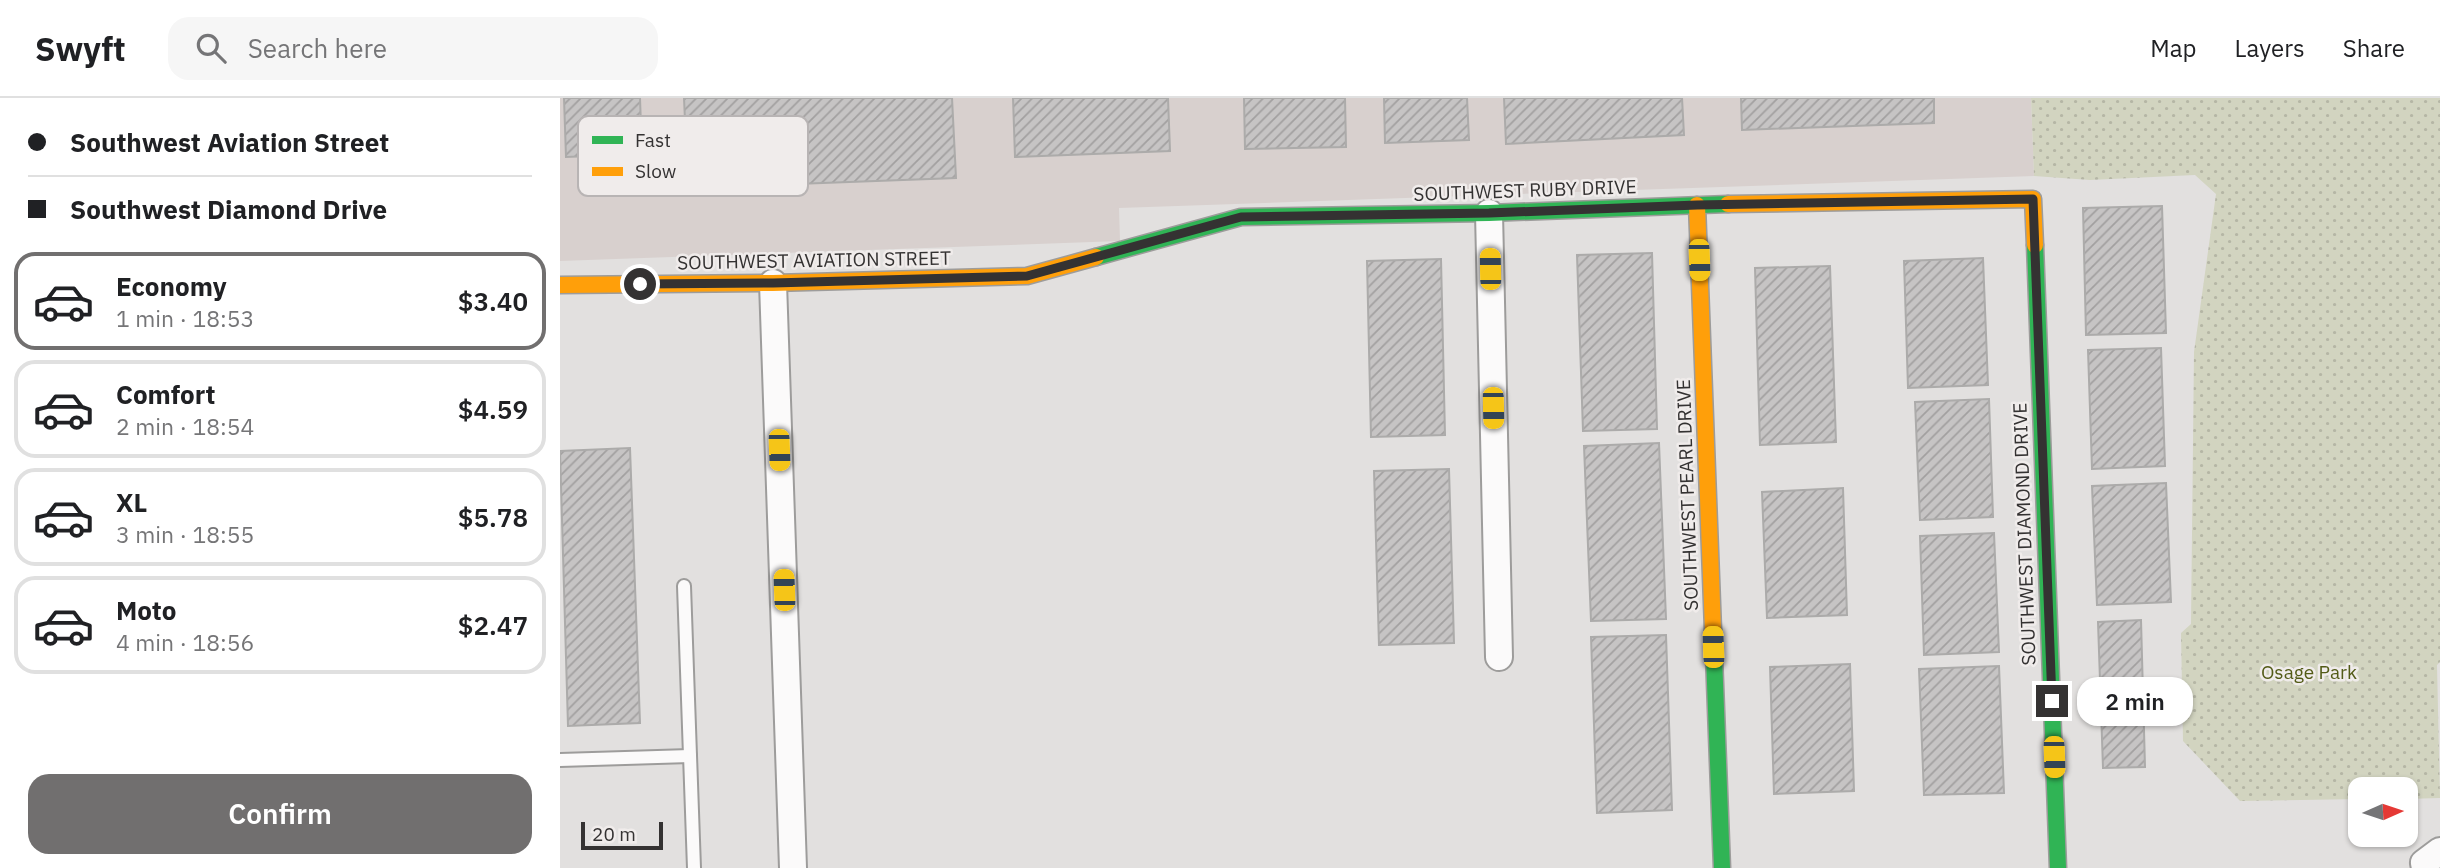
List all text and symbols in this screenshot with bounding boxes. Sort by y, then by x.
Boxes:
search box [168,17,658,80]
text: Swyft [35,27,126,70]
icon: search [192,29,230,67]
text: Search here [248,31,387,65]
text: Map [2150,32,2197,64]
text: Layers [2235,32,2305,64]
text: Share [2343,32,2405,64]
legend [578,116,808,196]
text: Southwest Aviation Street [70,125,389,159]
text: Fast [635,128,671,152]
text: Slow [635,159,676,183]
street label: SOUTHWEST RUBY DRIVE [1413,174,1637,206]
text: Southwest Diamond Drive [70,192,387,226]
car [1688,239,1711,281]
street label: SOUTHWEST AVIATION STREET [677,246,951,274]
car [1480,248,1501,290]
route start [624,268,656,300]
text: Economy [116,269,227,303]
icon: car [32,270,95,333]
text: $3.40 [458,284,528,318]
text: 1 min · 18:53 [116,303,254,333]
text: Comfort [116,377,215,411]
icon: car [32,378,95,441]
street label: SOUTHWEST PEARL DRIVE [1671,379,1703,611]
car [1483,387,1504,429]
text: $4.59 [458,392,528,426]
street label: SOUTHWEST DIAMOND DRIVE [2007,402,2041,666]
text: 2 min · 18:54 [116,411,254,441]
car [768,429,791,471]
text: XL [116,485,147,519]
icon: car [32,486,95,549]
text: $5.78 [458,500,528,534]
text: 3 min · 18:55 [116,519,254,549]
car [773,569,796,611]
text: Moto [116,593,176,627]
icon: car [32,594,95,657]
text: $2.47 [458,608,528,642]
car [1702,626,1725,668]
text: 4 min · 18:56 [116,627,254,657]
park label: Osage Park [2261,660,2357,684]
callout: 2 min [2076,676,2192,726]
route end [2036,685,2068,717]
text: 2 min [2105,686,2165,716]
car [2043,736,2066,778]
button: Confirm [28,774,532,854]
north arrow [2348,777,2418,847]
map controls [2348,777,2418,847]
scale bar [581,819,663,851]
text: 20 m [592,822,636,846]

